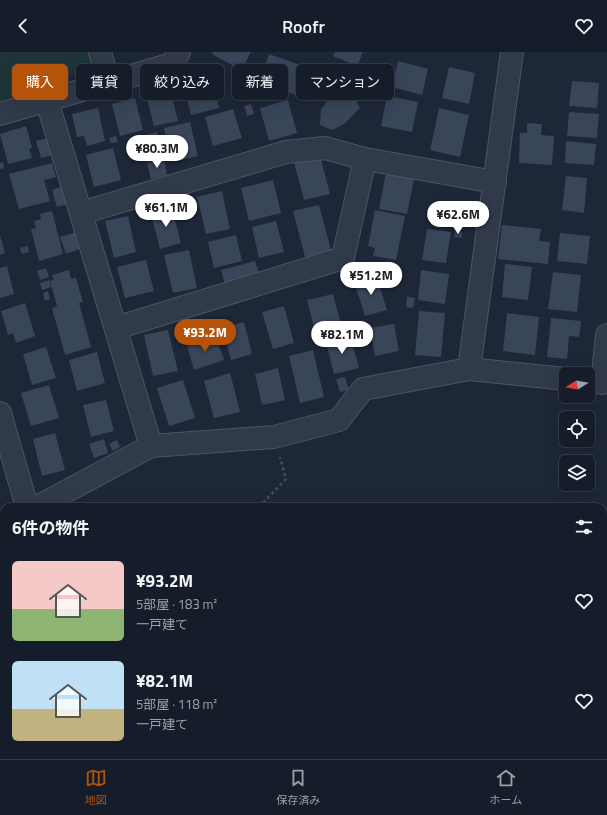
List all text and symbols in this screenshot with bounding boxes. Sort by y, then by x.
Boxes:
text: Roofr [282,13,325,40]
icon: back [12,15,34,37]
icon: heart [573,15,595,37]
chip: 購入 [12,64,68,100]
chip: 賃貸 [76,64,132,100]
chip: 絞り込み [140,64,224,100]
chip: 新着 [232,64,288,100]
chip: マンション [296,64,394,100]
pin: ¥80.3M [124,135,190,169]
text: ¥80.3M [135,138,179,158]
pin: ¥61.1M [133,194,199,228]
text: ¥61.1M [144,197,188,217]
pin: ¥62.6M [425,201,491,235]
text: ¥62.6M [436,204,480,224]
pin: ¥51.2M [338,262,404,296]
text: ¥51.2M [349,265,393,285]
pin: ¥93.2M [172,319,238,353]
pin: ¥82.1M [309,321,375,355]
text: ¥93.2M [183,322,227,342]
text: ¥82.1M [320,324,364,344]
north arrow [559,367,595,403]
map controls [559,367,595,491]
button: locate [559,411,595,447]
button: layers [559,455,595,491]
text: 6件の物件 [12,515,90,541]
icon: filters [573,516,595,538]
text: ¥93.2M [136,568,193,594]
icon: home [44,577,92,625]
icon: heart [573,590,595,612]
text: 5部屋 · 183 m² [136,594,217,614]
text: 一戸建て [136,614,188,634]
text: ¥82.1M [136,668,193,694]
icon: home [44,677,92,725]
icon: heart [573,690,595,712]
text: 5部屋 · 118 m² [136,694,217,714]
text: 一戸建て [136,714,188,734]
tab: 地図 [85,767,107,808]
tab: 保存済み [276,767,320,808]
tab: ホーム [490,767,522,808]

